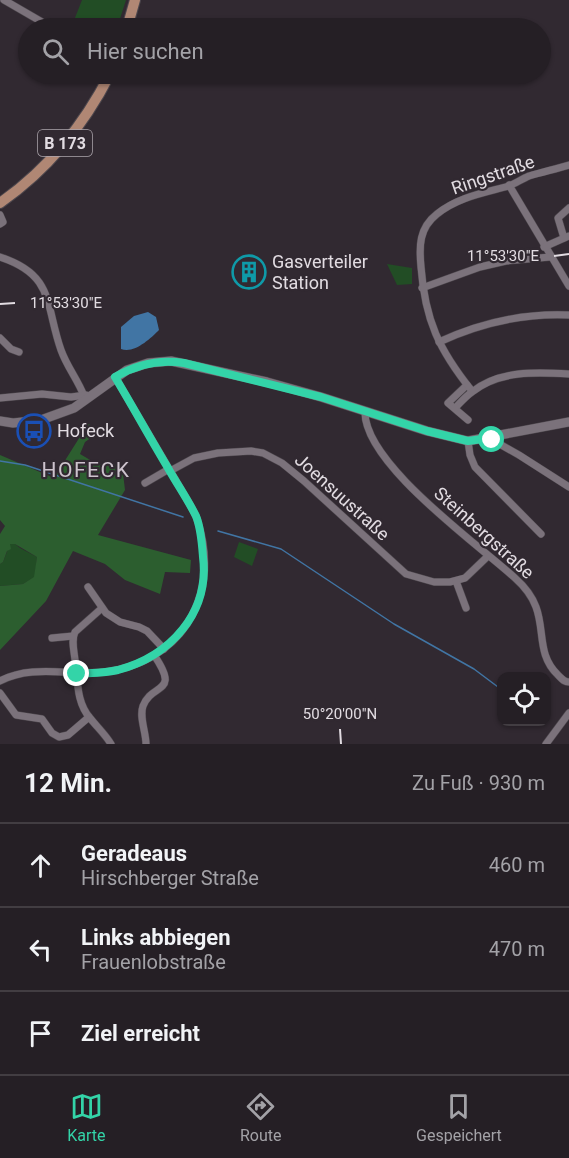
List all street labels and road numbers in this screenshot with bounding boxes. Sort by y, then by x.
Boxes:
road number: B 173 [38,130,92,156]
street label: Ringstraße [449,151,537,199]
street label: Joensuustraße [291,449,394,545]
street label: Steinbergstraße [430,482,539,583]

